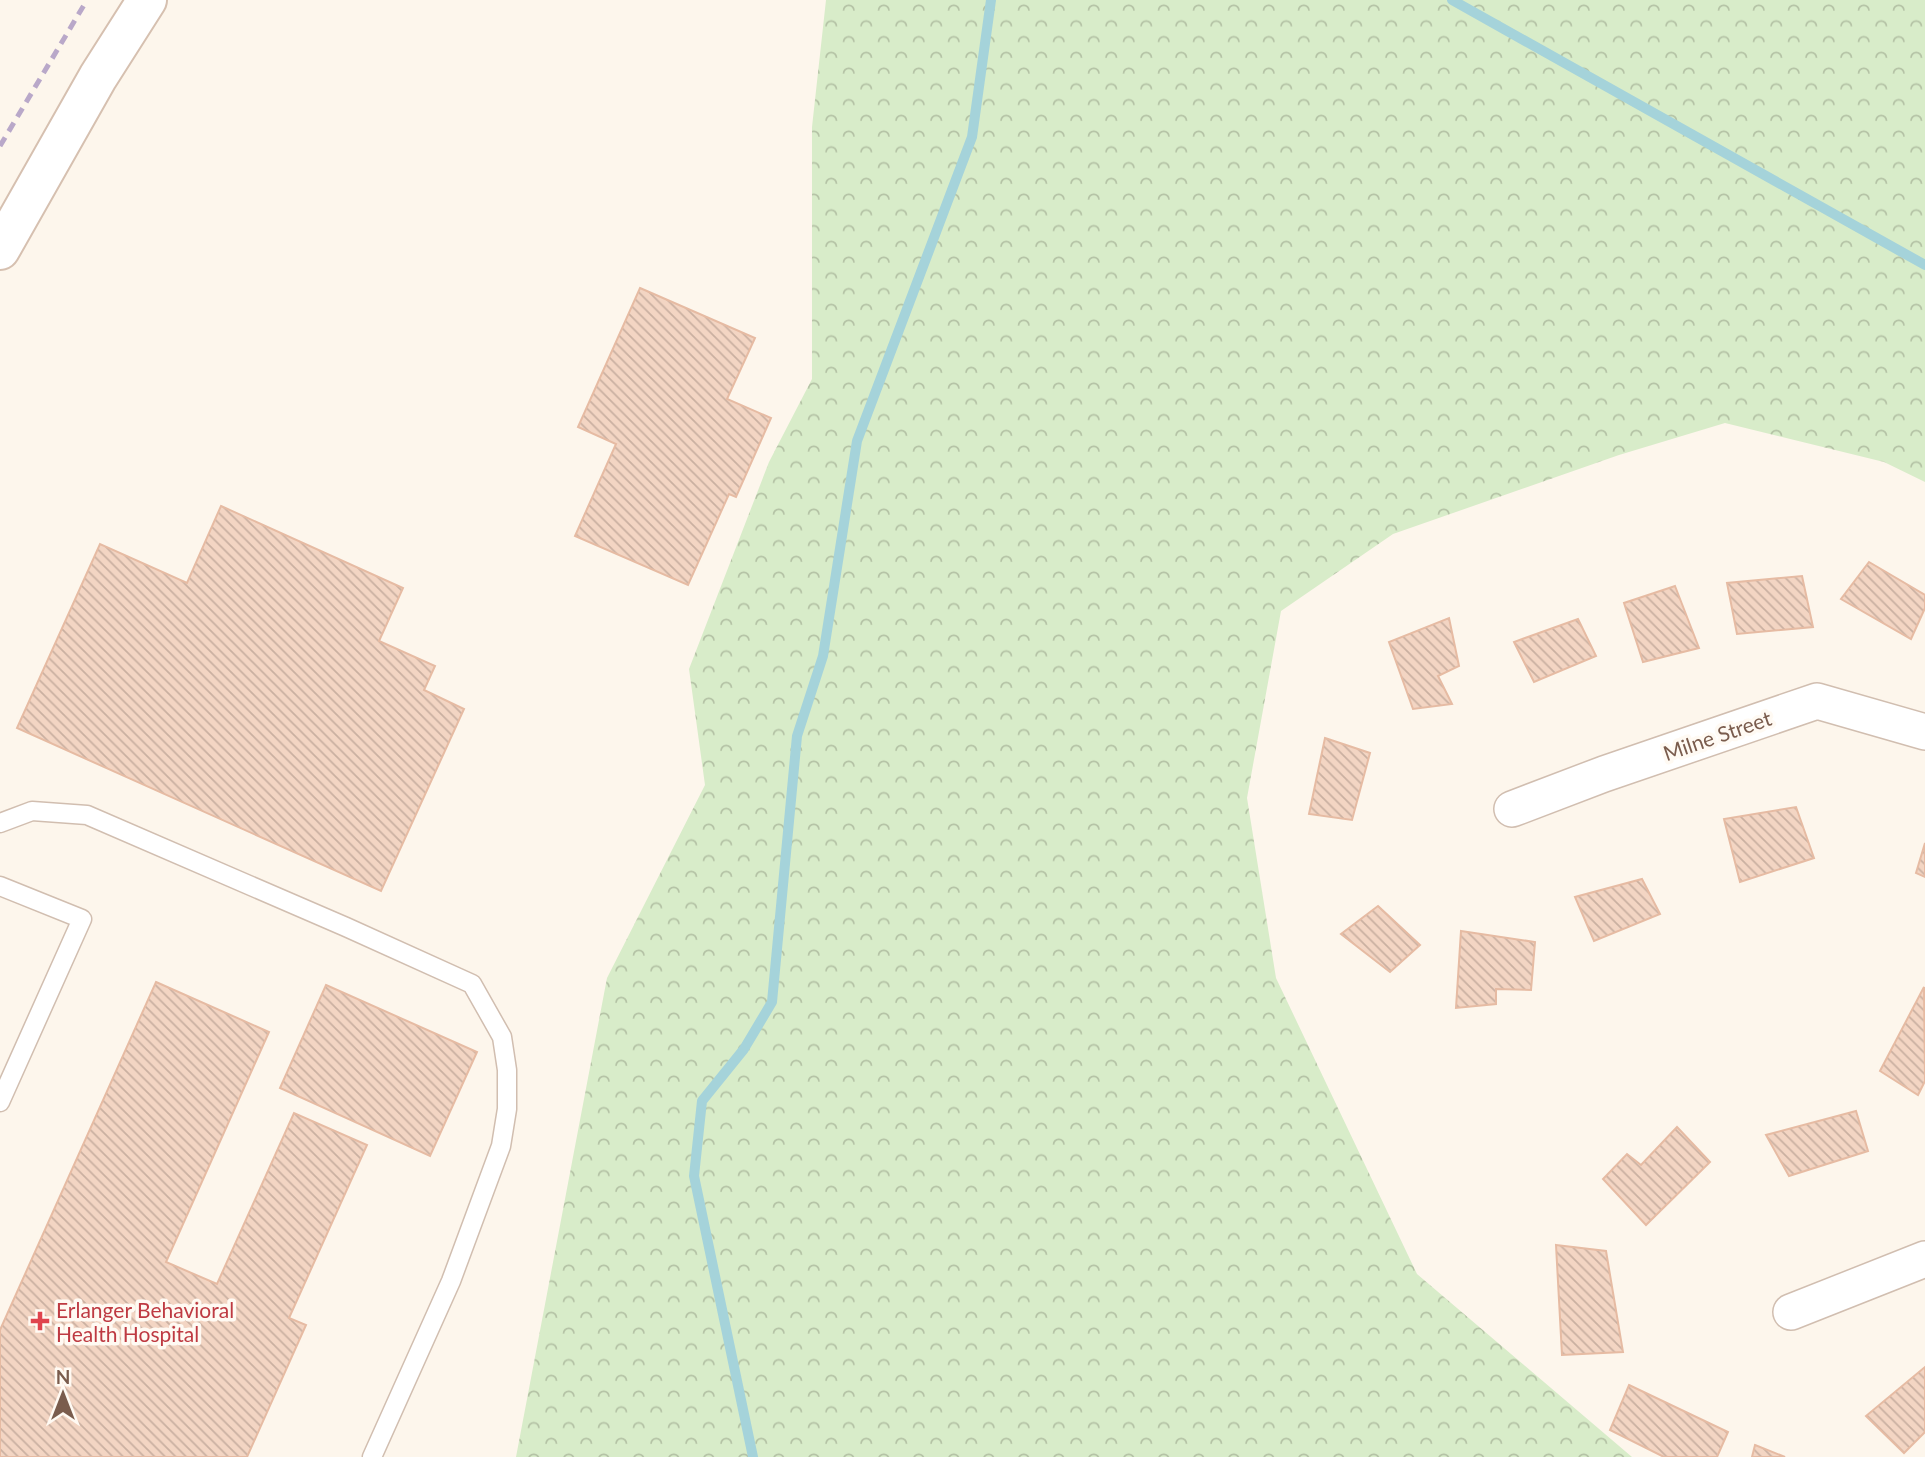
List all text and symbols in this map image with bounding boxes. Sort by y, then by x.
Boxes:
street label: Milne Street [1660,705,1775,765]
place label: Erlanger Behavioral Health Hospital [56,1297,234,1346]
marker: Erlanger Behavioral Health Hospital [30,1311,50,1331]
north arrow [28,1359,98,1429]
text: N [56,1365,70,1388]

